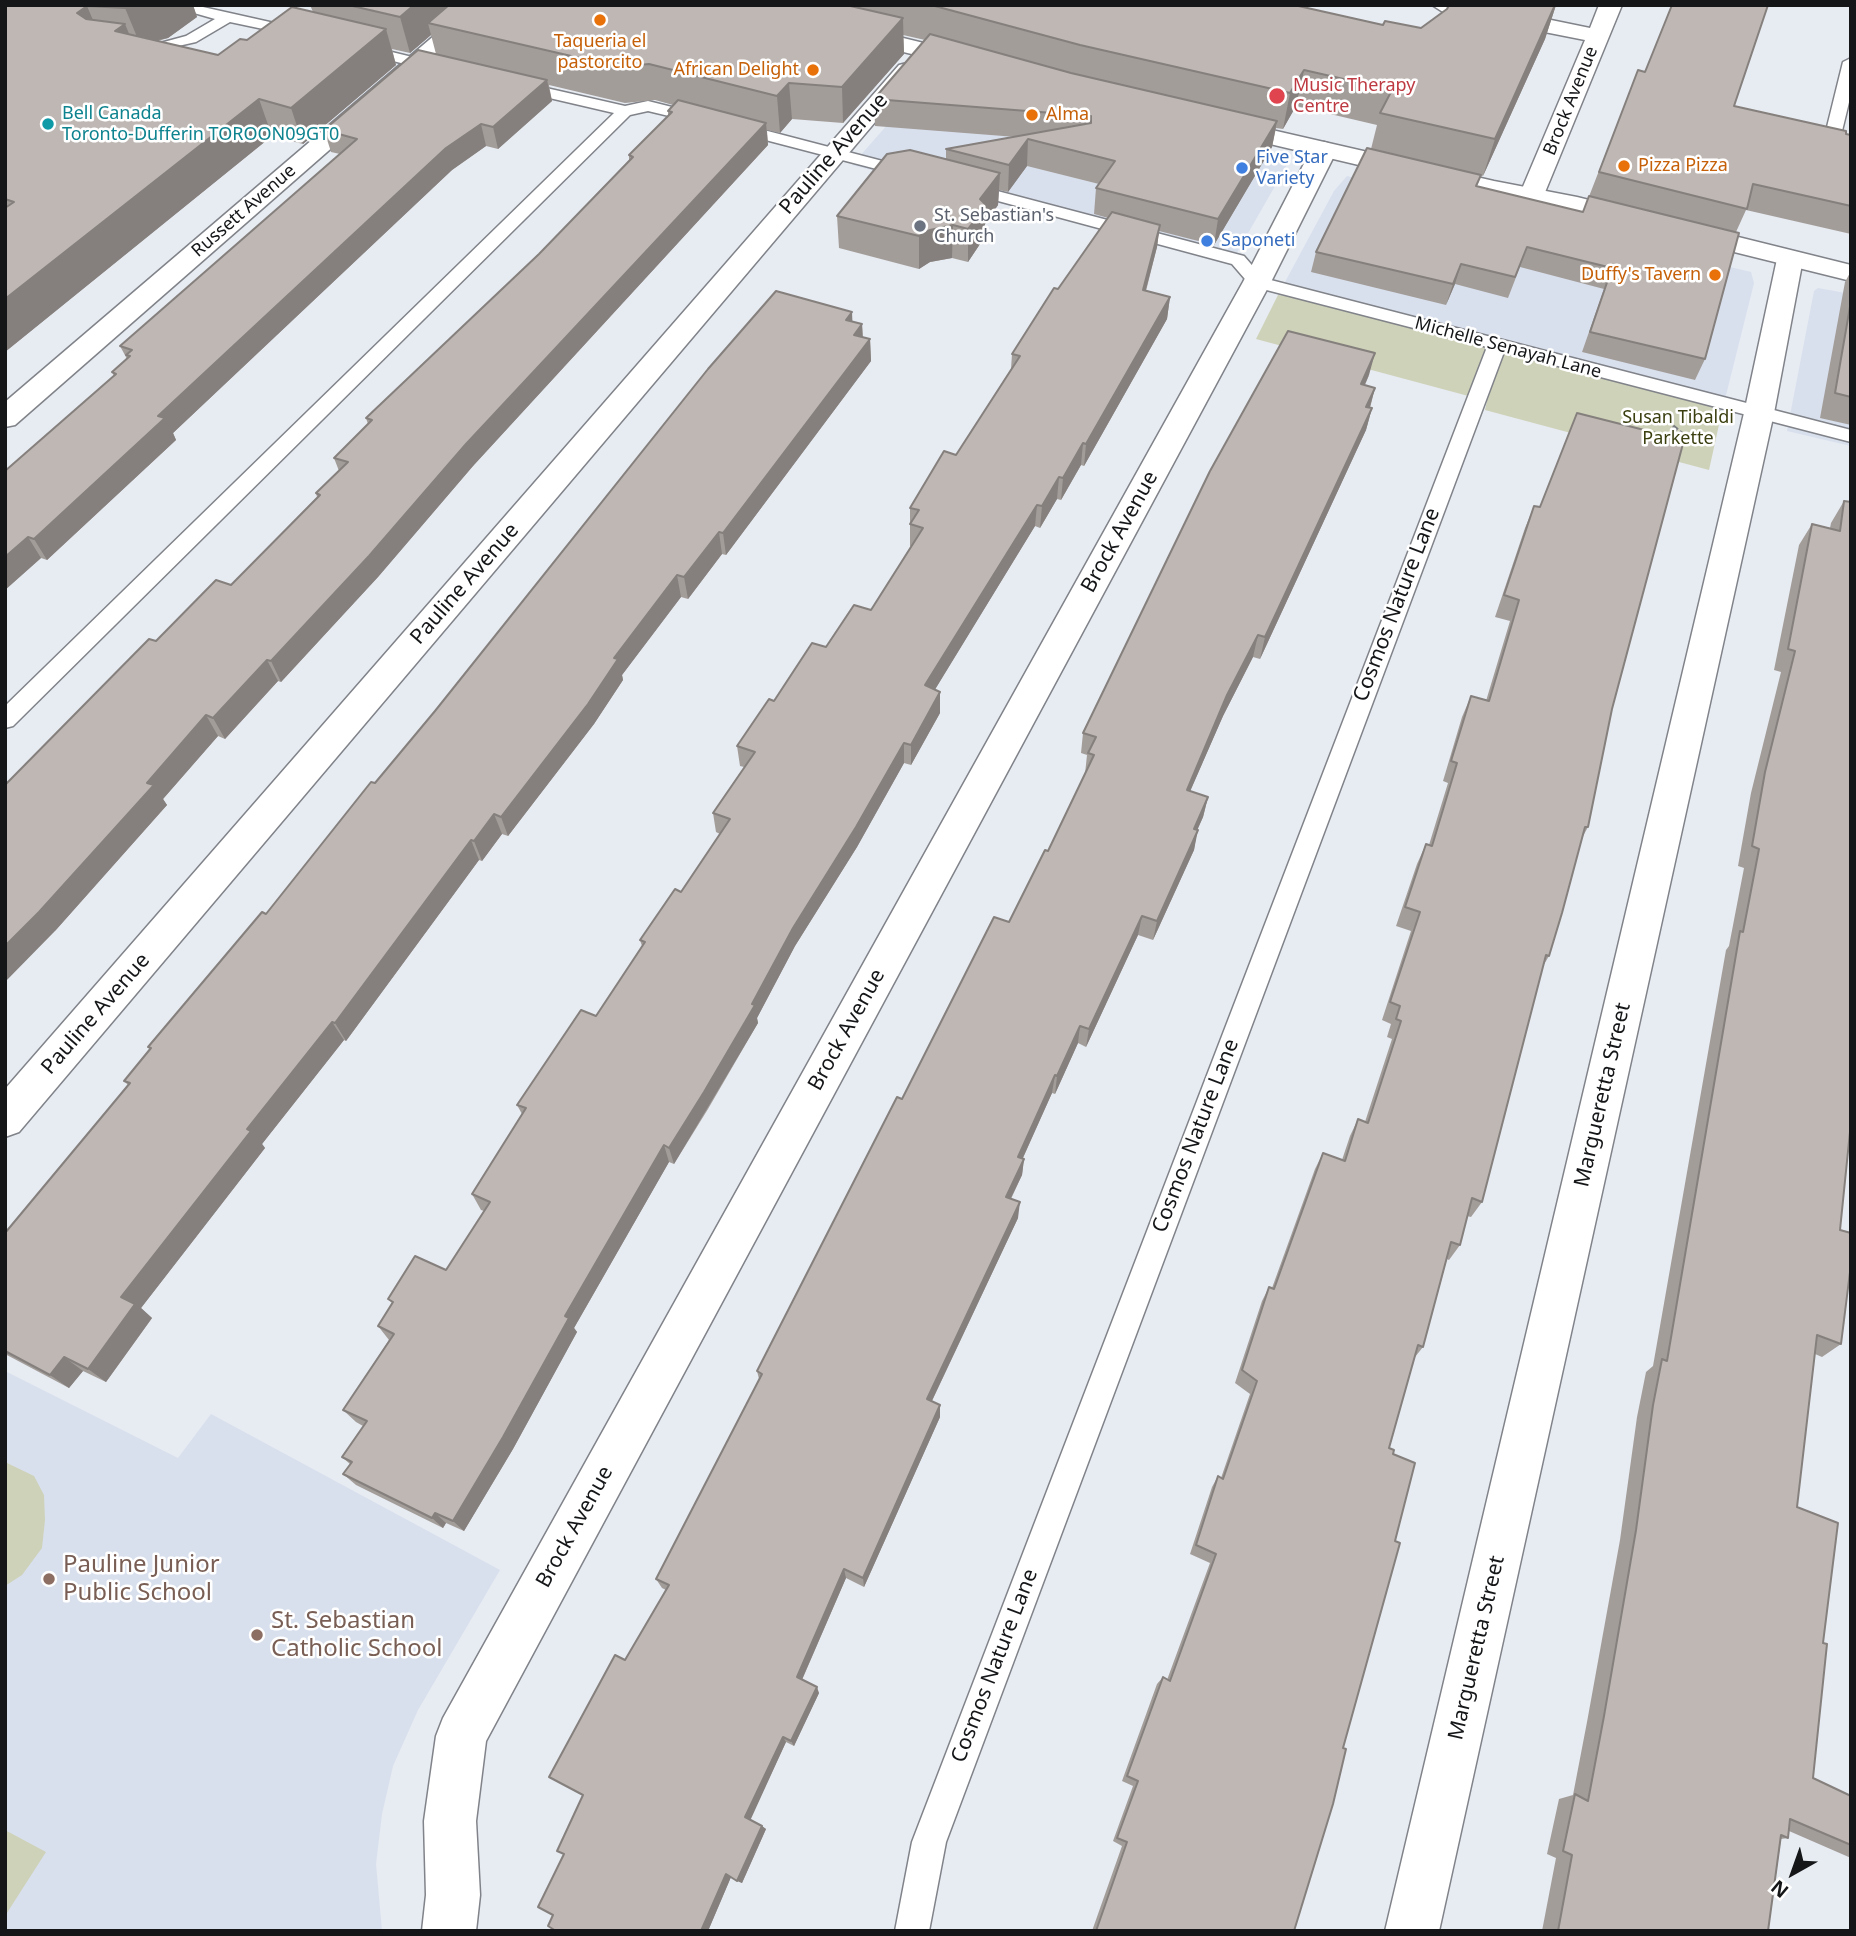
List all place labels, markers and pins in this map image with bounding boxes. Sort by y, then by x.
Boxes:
marker: Taqueria el pastorcito [592,12,608,28]
place label: Taqueria el pastorcito [554,31,646,74]
place label: African Delight [673,59,799,81]
marker: African Delight [805,62,821,78]
place label: Music Therapy Centre [1293,75,1415,118]
marker: Music Therapy Centre [1267,86,1287,106]
place label: Bell Canada Toronto-Dufferin TOROON09GT0 [62,103,339,146]
place label: Alma [1046,104,1089,126]
marker: Alma [1024,107,1040,123]
marker: Bell Canada Toronto-Dufferin TOROON09GT0 [40,116,56,132]
place label: Five Star Variety [1256,147,1328,190]
place label: Pizza Pizza [1638,155,1728,177]
marker: Pizza Pizza [1616,158,1632,174]
marker: Five Star Variety [1234,160,1250,176]
place label: St. Sebastian's Church [934,205,1054,248]
marker: St. Sebastian's Church [912,218,928,234]
place label: Saponeti [1221,230,1295,252]
marker: Saponeti [1199,233,1215,249]
place label: Duffy's Tavern [1581,264,1701,286]
marker: Duffy's Tavern [1707,267,1723,283]
place label: Pauline Junior Public School [63,1551,220,1607]
marker: Pauline Junior Public School [41,1571,57,1587]
place label: St. Sebastian Catholic School [271,1607,443,1663]
marker: St. Sebastian Catholic School [249,1627,265,1643]

